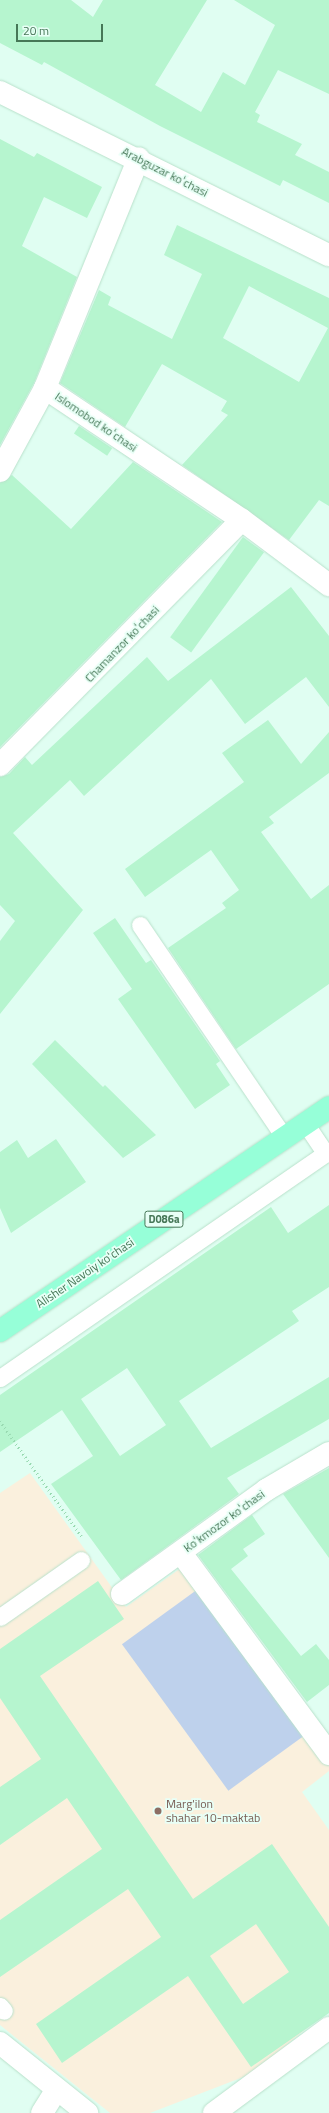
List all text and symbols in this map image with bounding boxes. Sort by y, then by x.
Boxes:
scale bar [18,16,105,42]
text: 20 m [23,21,49,40]
street label: Arabguzar koʻchasi [119,144,211,200]
street label: Islomobod koʻchasi [52,389,140,455]
street label: Chamanzor koʻchasi [82,603,162,685]
road number: D086a [144,1210,184,1228]
street label: Alisher Navoiy koʻchasi [33,1235,137,1311]
street label: Koʻkmozor koʻchasi [181,1487,267,1555]
place label: Marg'ilon shahar 10-maktab [166,1797,260,1825]
marker: Marg'ilon shahar 10-maktab [153,1806,163,1816]

